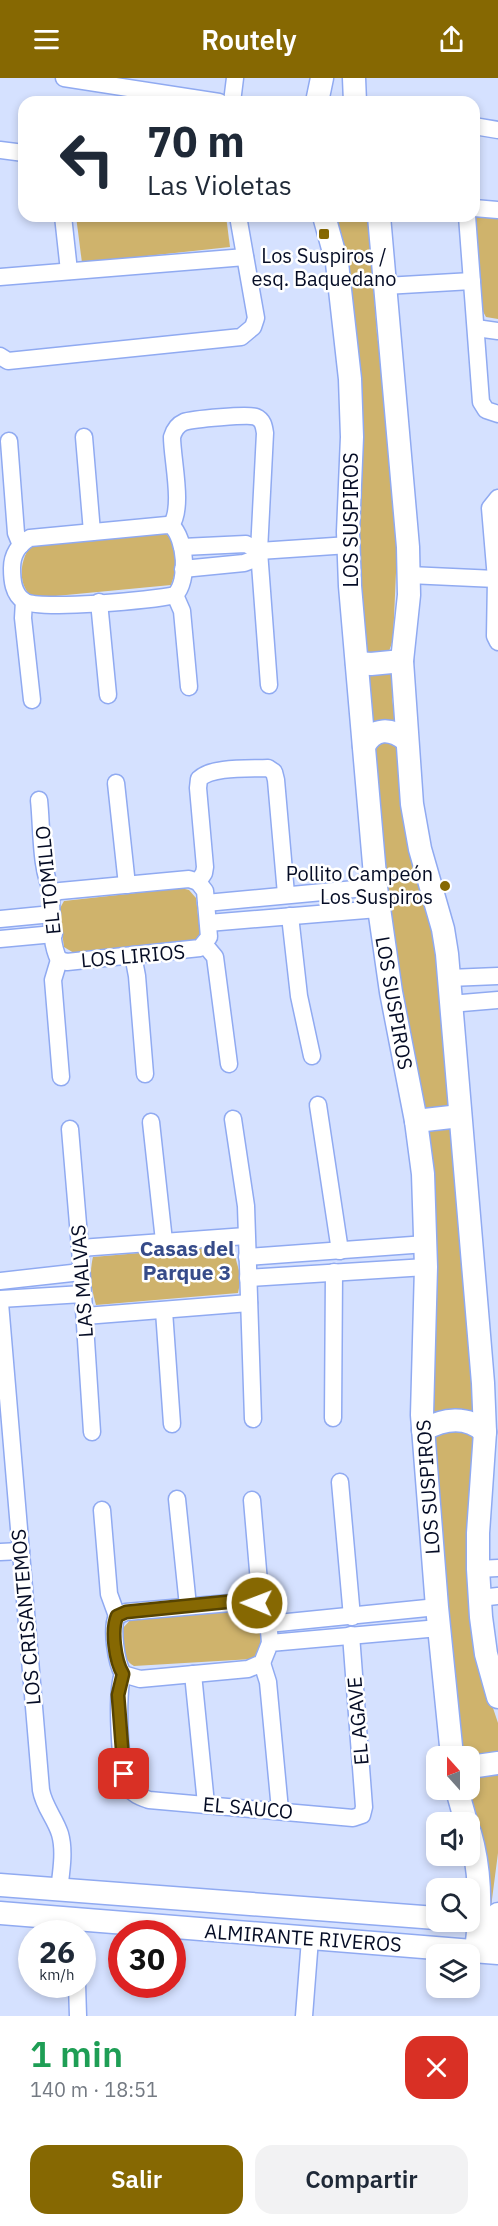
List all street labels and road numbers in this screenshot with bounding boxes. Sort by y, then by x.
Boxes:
street label: LOS SUSPIROS [337,452,364,588]
street label: EL TOMILLO [28,824,67,936]
street label: LOS SUSPIROS [369,934,420,1072]
street label: LOS LIRIOS [80,937,186,974]
street label: LAS MALVAS [64,1224,99,1338]
street label: LOS SUSPIROS [409,1419,446,1555]
street label: LOS CRISANTEMOS [4,1528,47,1706]
street label: EL AGAVE [340,1676,375,1766]
street label: EL SAUCO [202,1790,294,1825]
street label: ALMIRANTE RIVEROS [203,1917,403,1958]

